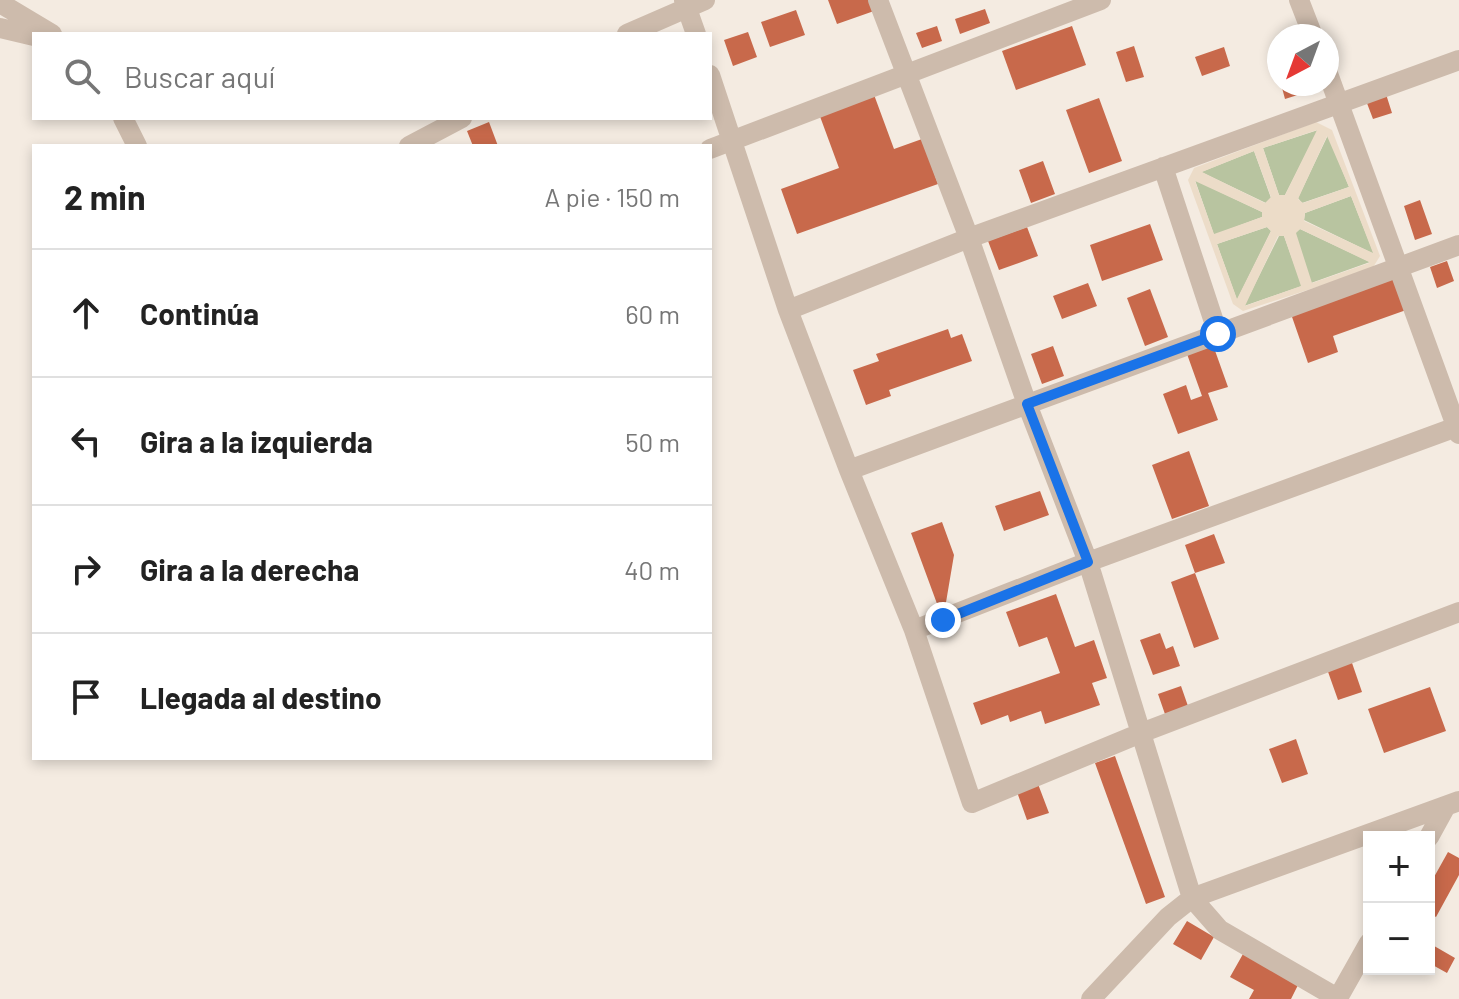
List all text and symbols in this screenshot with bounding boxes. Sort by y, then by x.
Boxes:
north arrow [1267,24,1339,96]
search box [32,32,712,120]
icon: search [60,54,104,98]
text: Buscar aquí [124,58,275,94]
text: 2 min [64,176,146,217]
text: A pie · 150 m [544,181,680,212]
icon: ahead [64,291,108,335]
text: Continúa [140,295,259,331]
text: 60 m [625,298,680,329]
route start [1200,316,1236,352]
icon: left [64,419,108,463]
text: Gira a la izquierda [140,423,373,459]
text: 50 m [625,426,680,457]
icon: right [64,547,108,591]
text: Gira a la derecha [140,551,359,587]
text: 40 m [624,554,680,585]
route end [925,602,961,638]
icon: arrive [64,675,108,719]
text: Llegada al destino [140,679,382,715]
map controls [1363,831,1435,975]
button: + [1363,831,1435,903]
button: − [1363,903,1435,975]

